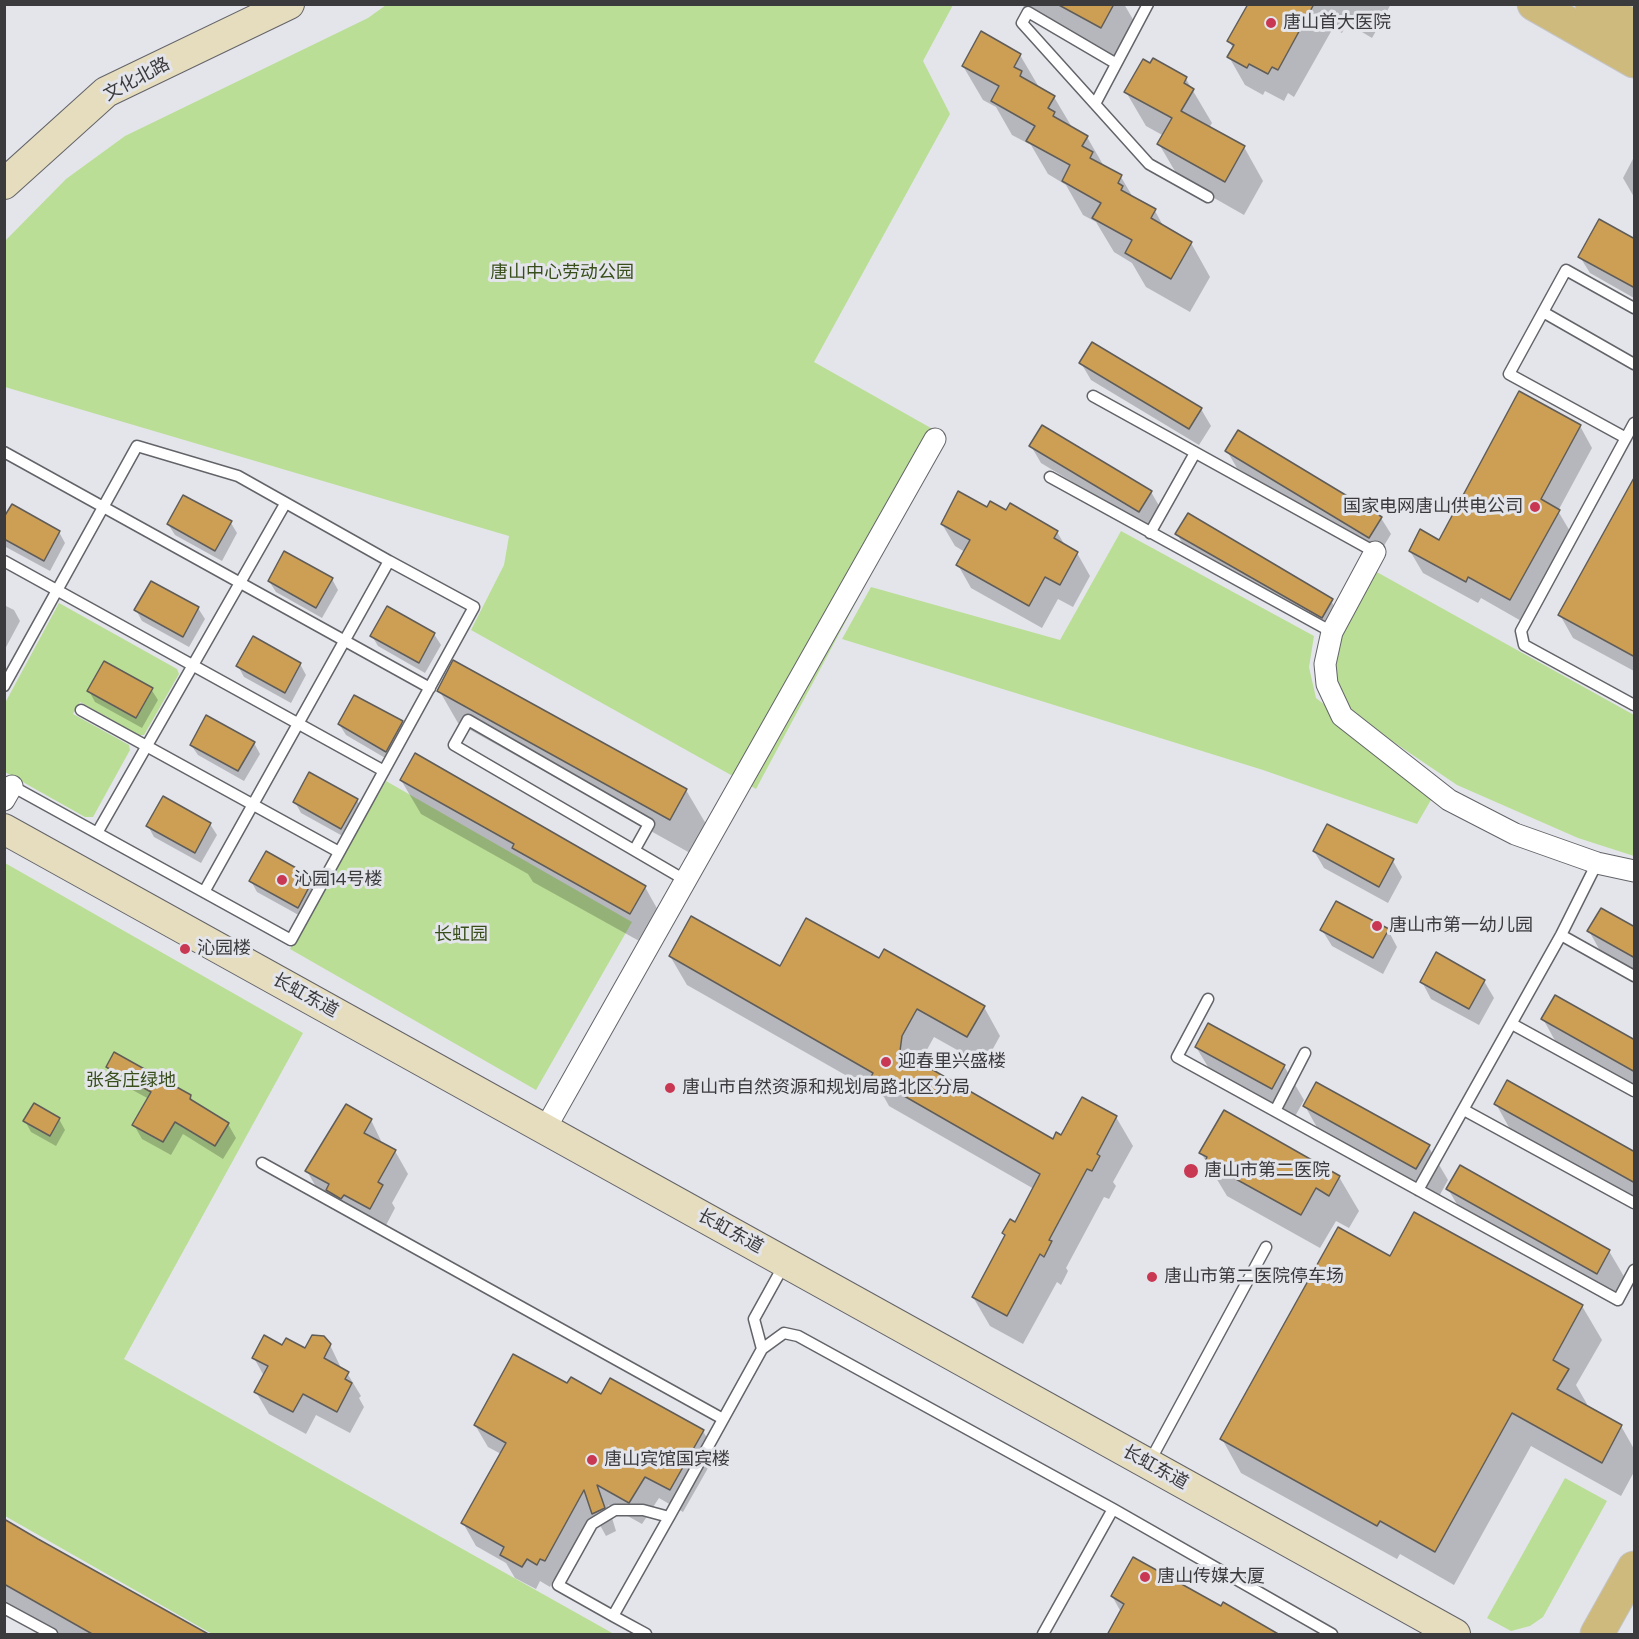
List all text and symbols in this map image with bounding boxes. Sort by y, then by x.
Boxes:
place label: 唐山首大医院 [1283,12,1391,34]
marker: 唐山首大医院 [1264,16,1278,30]
street label: 文化北路 [100,54,174,106]
park label: 唐山中心劳动公园 [490,262,634,284]
place label: 国家电网唐山供电公司 [1343,496,1523,518]
marker: 国家电网唐山供电公司 [1528,500,1542,514]
place label: 沁园14号楼 [294,869,383,891]
marker: 沁园14号楼 [275,873,289,887]
place label: 唐山市第一幼儿园 [1389,915,1533,937]
marker: 唐山市第一幼儿园 [1370,919,1384,933]
park label: 长虹园 [434,924,488,946]
place label: 沁园楼 [197,938,251,960]
marker: 沁园楼 [178,942,192,956]
street label: 长虹东道 [268,969,342,1023]
place label: 迎春里兴盛楼 [898,1051,1006,1073]
marker: 迎春里兴盛楼 [879,1055,893,1069]
park label: 张各庄绿地 [86,1070,176,1092]
place label: 唐山市自然资源和规划局路北区分局 [682,1077,970,1099]
marker: 唐山市自然资源和规划局路北区分局 [663,1081,677,1095]
place label: 唐山市第二医院 [1204,1160,1330,1182]
marker: 唐山市第二医院 [1182,1162,1200,1180]
street label: 长虹东道 [693,1205,767,1259]
place label: 唐山市第二医院停车场 [1164,1266,1344,1288]
marker: 唐山市第二医院停车场 [1145,1270,1159,1284]
street label: 长虹东道 [1118,1441,1192,1495]
place label: 唐山宾馆国宾楼 [604,1449,730,1471]
marker: 唐山宾馆国宾楼 [585,1453,599,1467]
place label: 唐山传媒大厦 [1157,1566,1265,1588]
marker: 唐山传媒大厦 [1138,1570,1152,1584]

